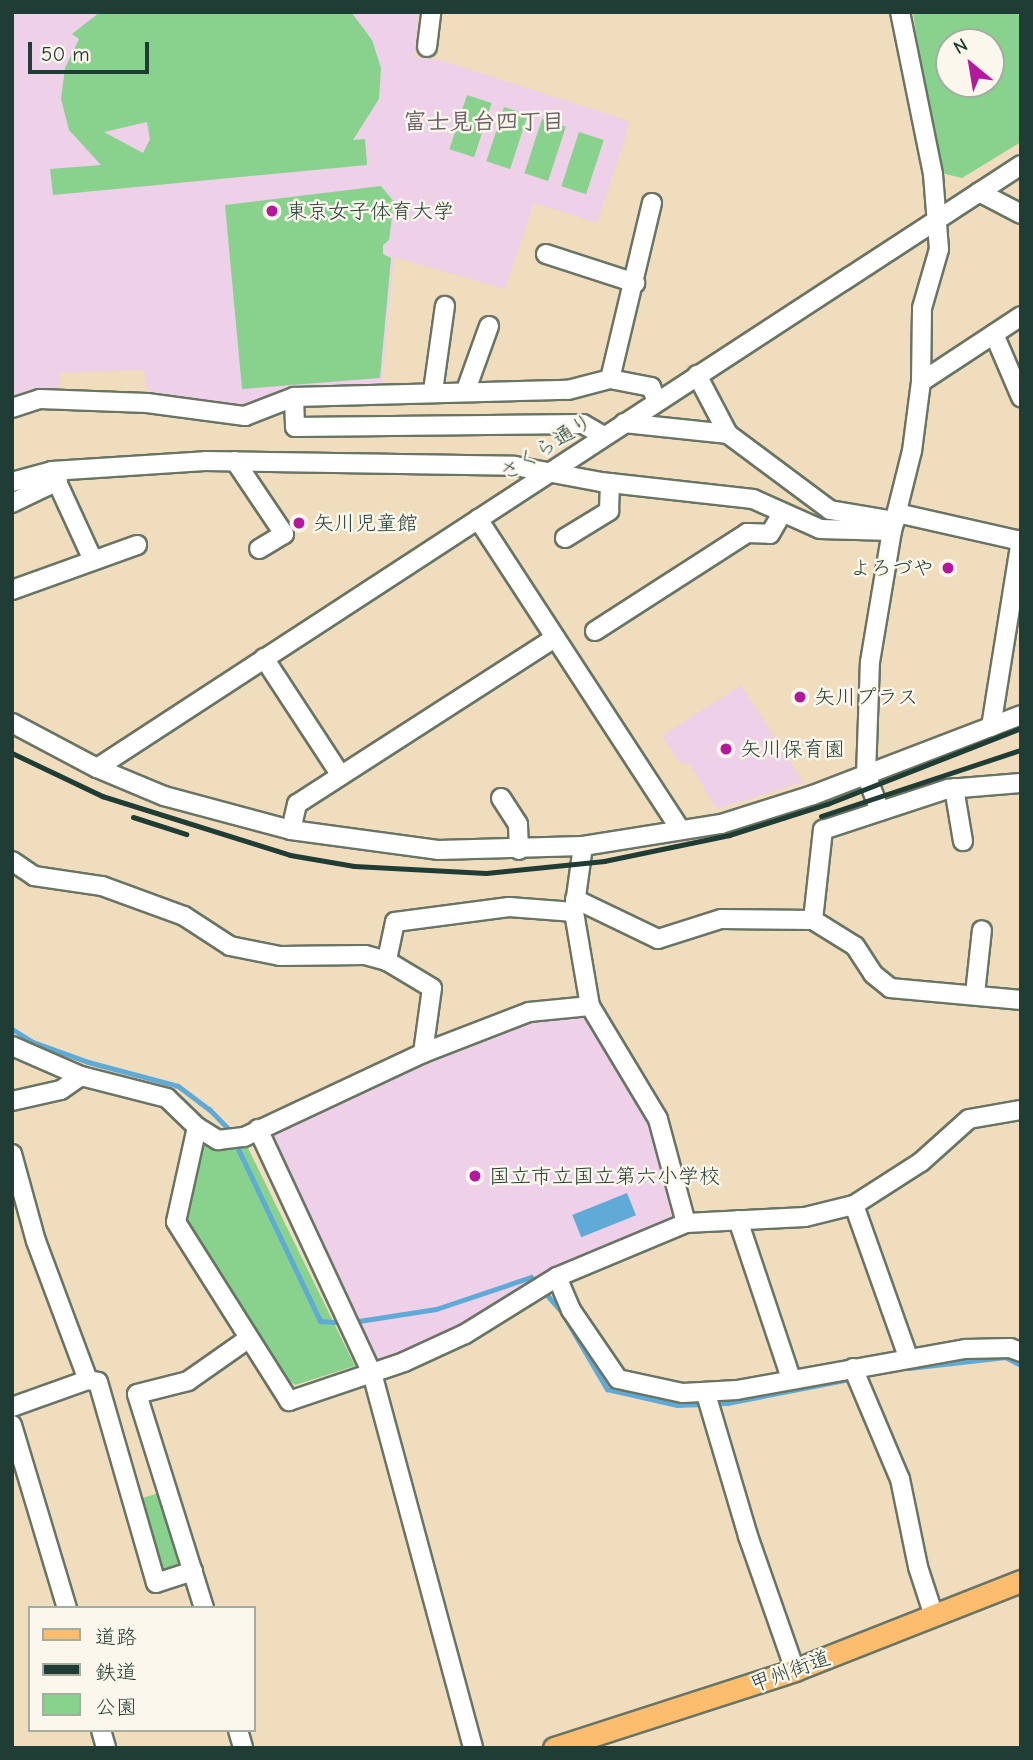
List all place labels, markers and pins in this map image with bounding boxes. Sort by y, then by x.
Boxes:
place label: 東京女子体育大学 [286,198,454,224]
marker: 東京女子体育大学 [264,203,280,219]
place label: 矢川児童館 [313,510,418,536]
marker: 矢川児童館 [291,515,307,531]
place label: よろづや [850,555,934,581]
marker: よろづや [940,560,956,576]
place label: 矢川プラス [814,684,919,710]
marker: 矢川プラス [792,689,808,705]
place label: 矢川保育園 [740,736,845,762]
marker: 矢川保育園 [718,741,734,757]
place label: 国立市立国立第六小学校 [489,1163,720,1189]
marker: 国立市立国立第六小学校 [467,1168,483,1184]

